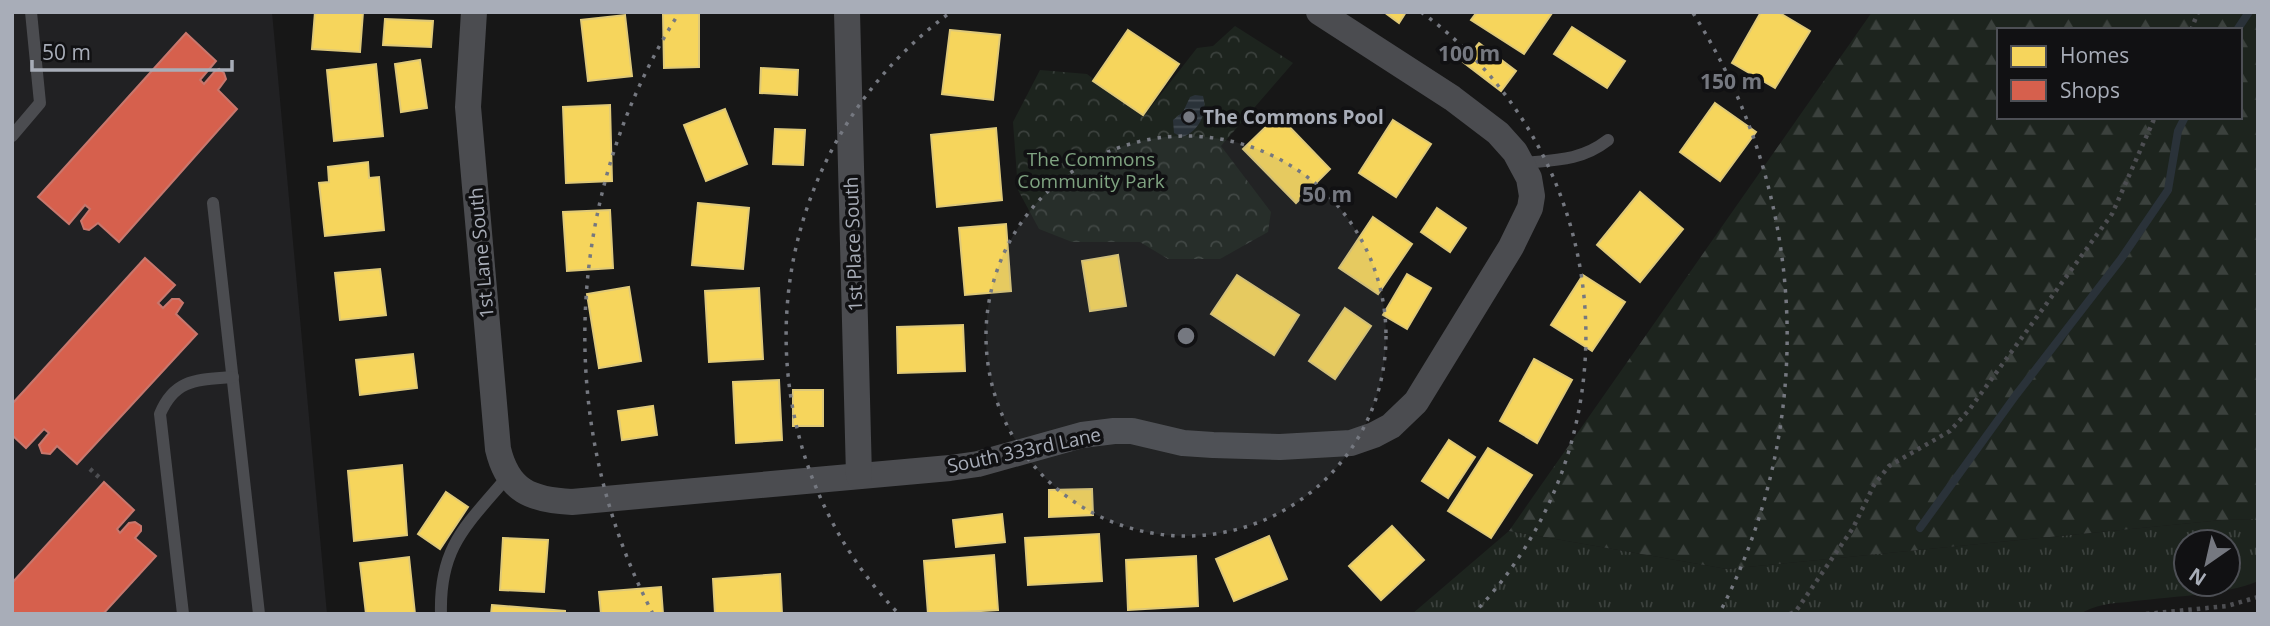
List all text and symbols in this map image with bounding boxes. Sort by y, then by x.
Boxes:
scale bar [32,28,231,72]
legend [1997,28,2242,119]
text: 50 m [42,38,91,66]
text: 100 m [1438,39,1500,67]
text: Homes [2060,41,2129,69]
text: 150 m [1700,67,1762,95]
text: Shops [2060,76,2120,104]
place label: The Commons Pool [1203,104,1384,130]
marker: The Commons Pool [1181,109,1197,125]
park label: The Commons Community Park [1017,146,1165,194]
street label: 1st Place South [838,176,868,312]
text: 50 m [1302,180,1352,208]
street label: 1st Lane South [462,186,500,320]
centre of rings [1174,324,1198,348]
street label: South 333rd Lane [945,421,1103,479]
north arrow [2172,528,2242,598]
text: N [2184,562,2211,592]

